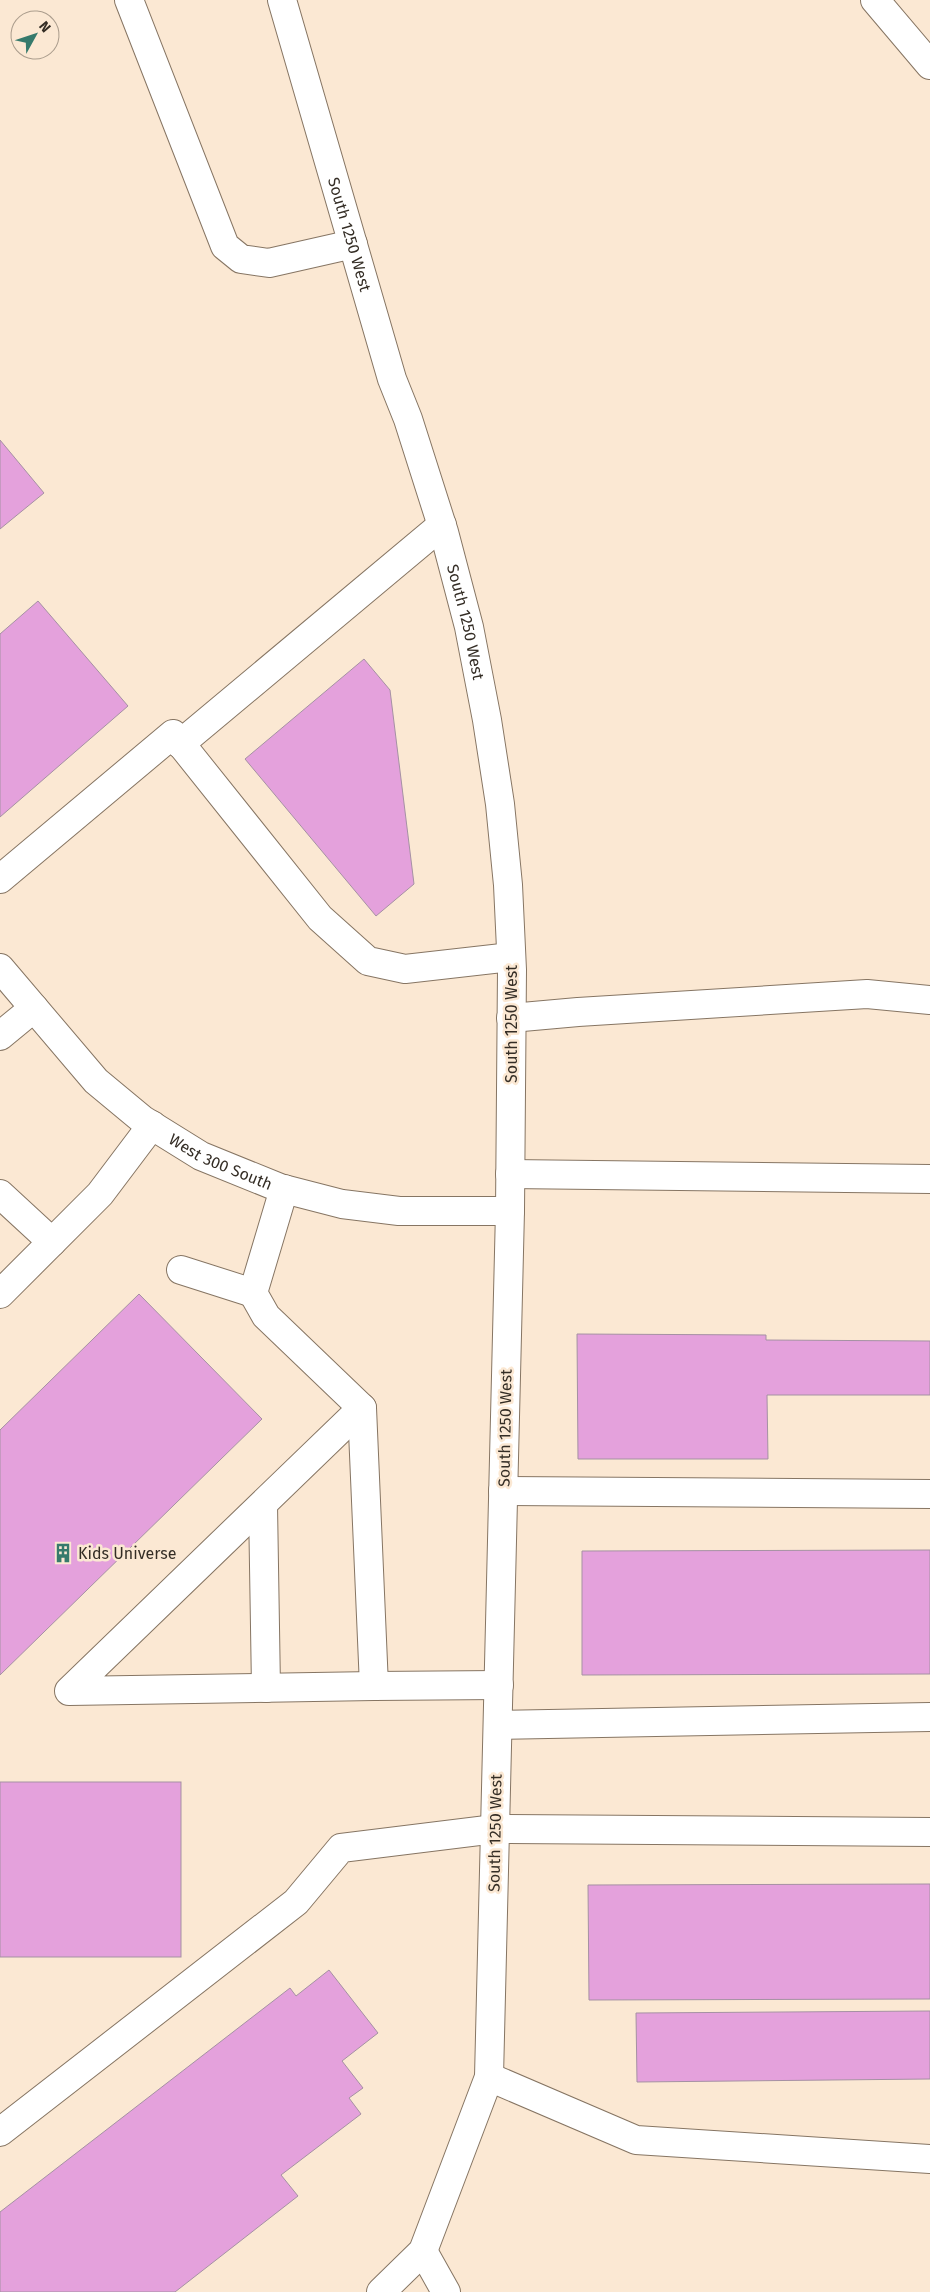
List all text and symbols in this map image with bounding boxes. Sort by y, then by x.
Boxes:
north arrow [10,10,60,60]
text: N [35,18,54,36]
street label: South 1250 West [324,175,376,294]
street label: South 1250 West [443,562,489,681]
street label: South 1250 West [502,965,521,1083]
street label: West 300 South [166,1129,275,1193]
street label: South 1250 West [494,1369,516,1487]
building icon: Kids Universe [52,1542,74,1564]
place label: Kids Universe [78,1544,176,1563]
street label: South 1250 West [484,1774,506,1892]

